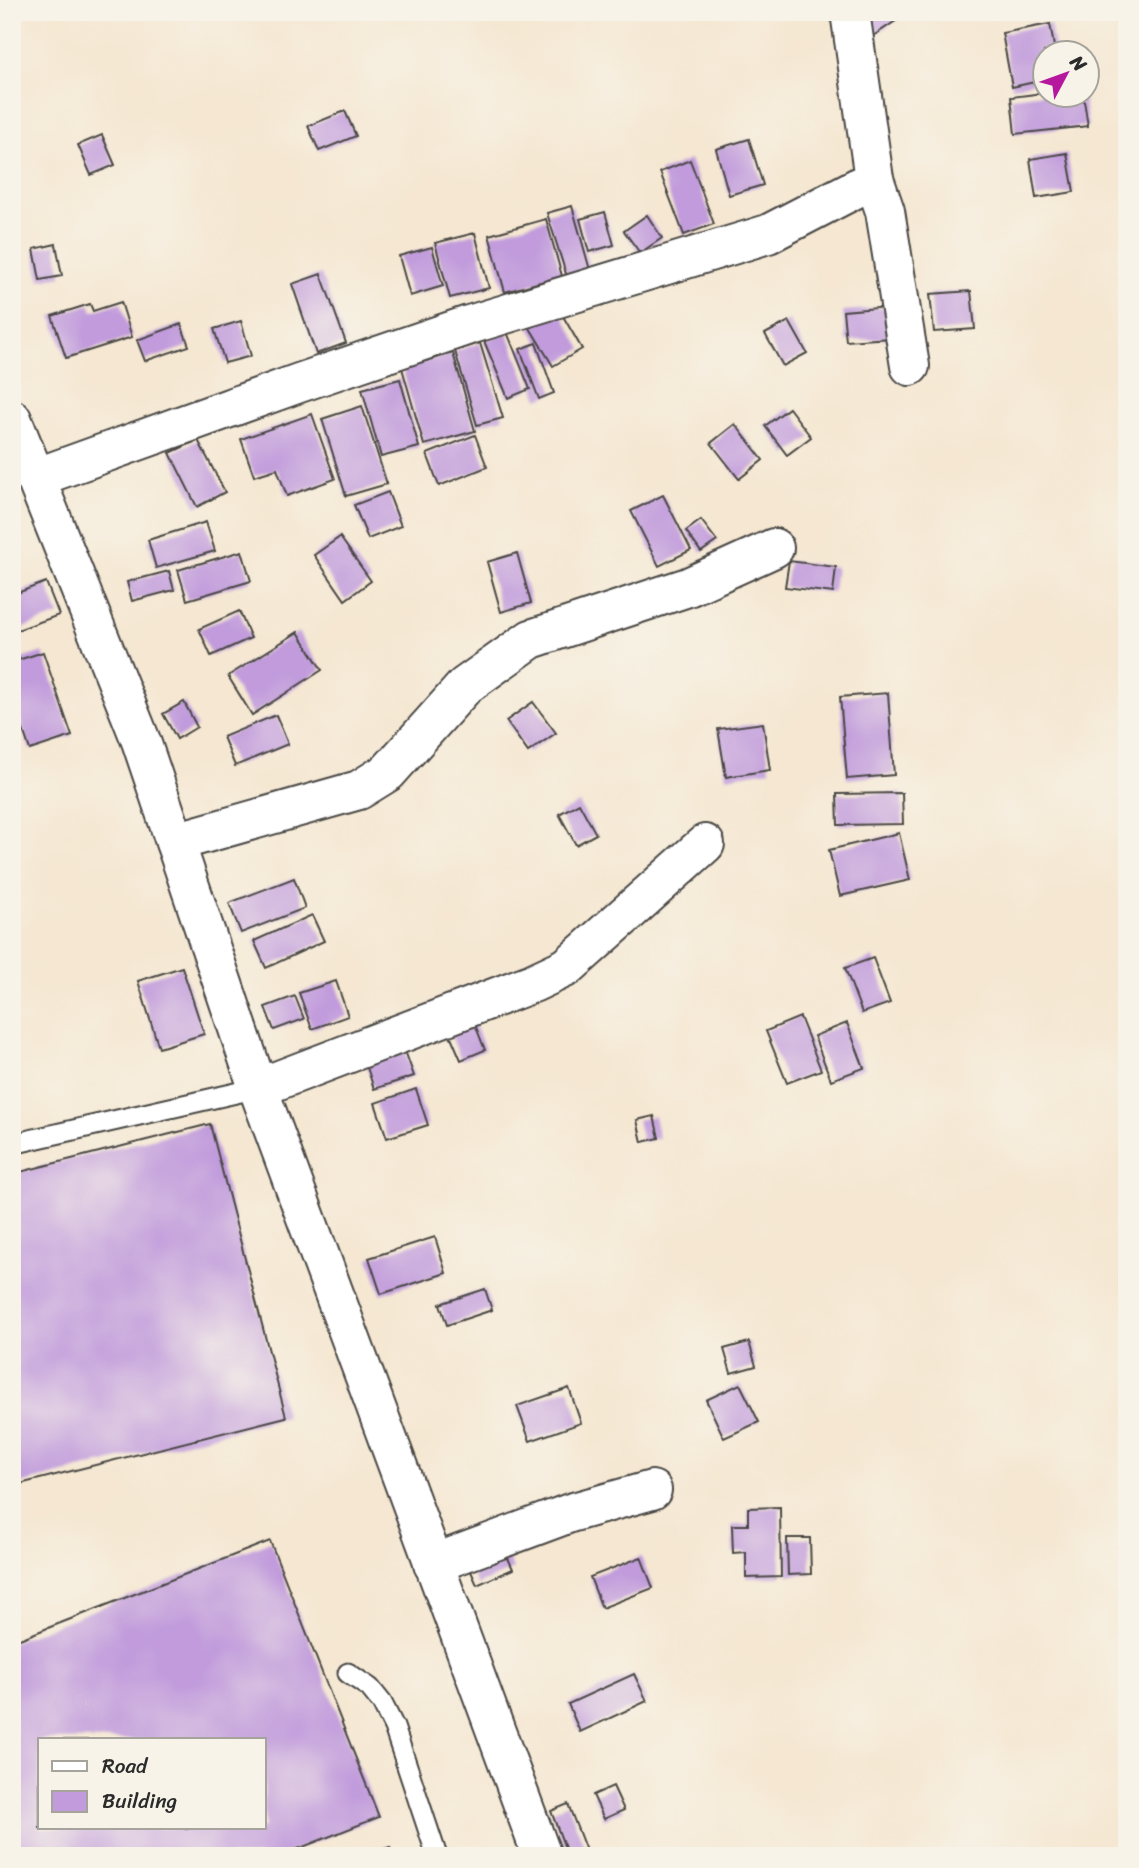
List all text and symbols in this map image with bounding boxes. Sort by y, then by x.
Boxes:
north arrow [1030,38,1100,108]
text: N [1061,47,1096,80]
legend [38,1738,266,1829]
text: Road [102,1747,149,1785]
text: Building [102,1782,178,1820]

